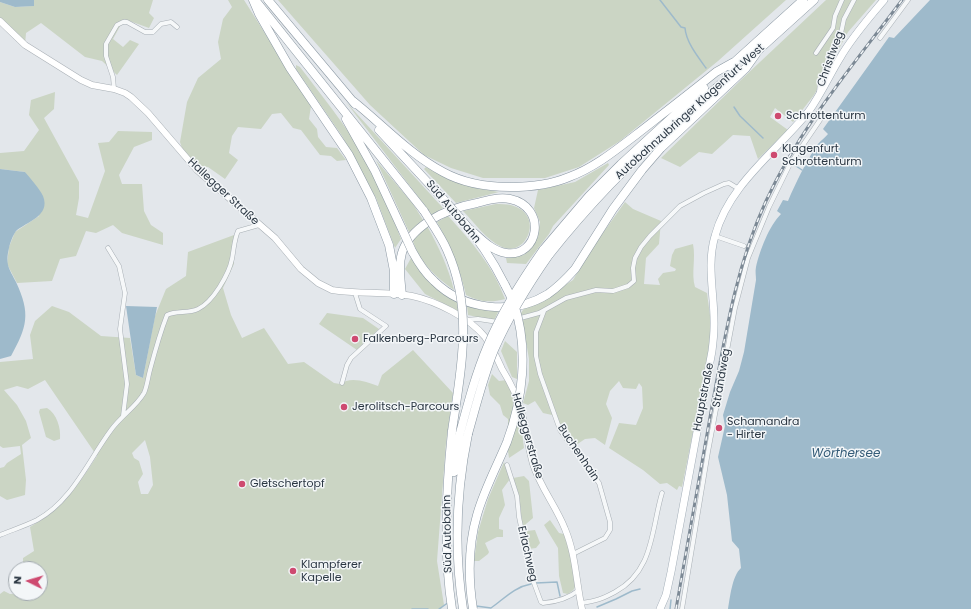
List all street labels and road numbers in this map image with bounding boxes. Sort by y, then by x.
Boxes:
street label: Christlweg [815,29,847,89]
street label: Autobahnzubringer Klagenfurt West [613,41,767,183]
street label: Hallegger Straße [185,156,261,228]
street label: Süd Autobahn [423,178,483,246]
street label: Strandweg [710,347,734,409]
street label: Hauptstraße [691,362,717,432]
street label: Halleggerstraße [508,392,546,480]
street label: Buchenhain [554,422,602,484]
street label: Süd Autobahn [441,495,455,573]
street label: Erlachweg [514,525,540,583]

